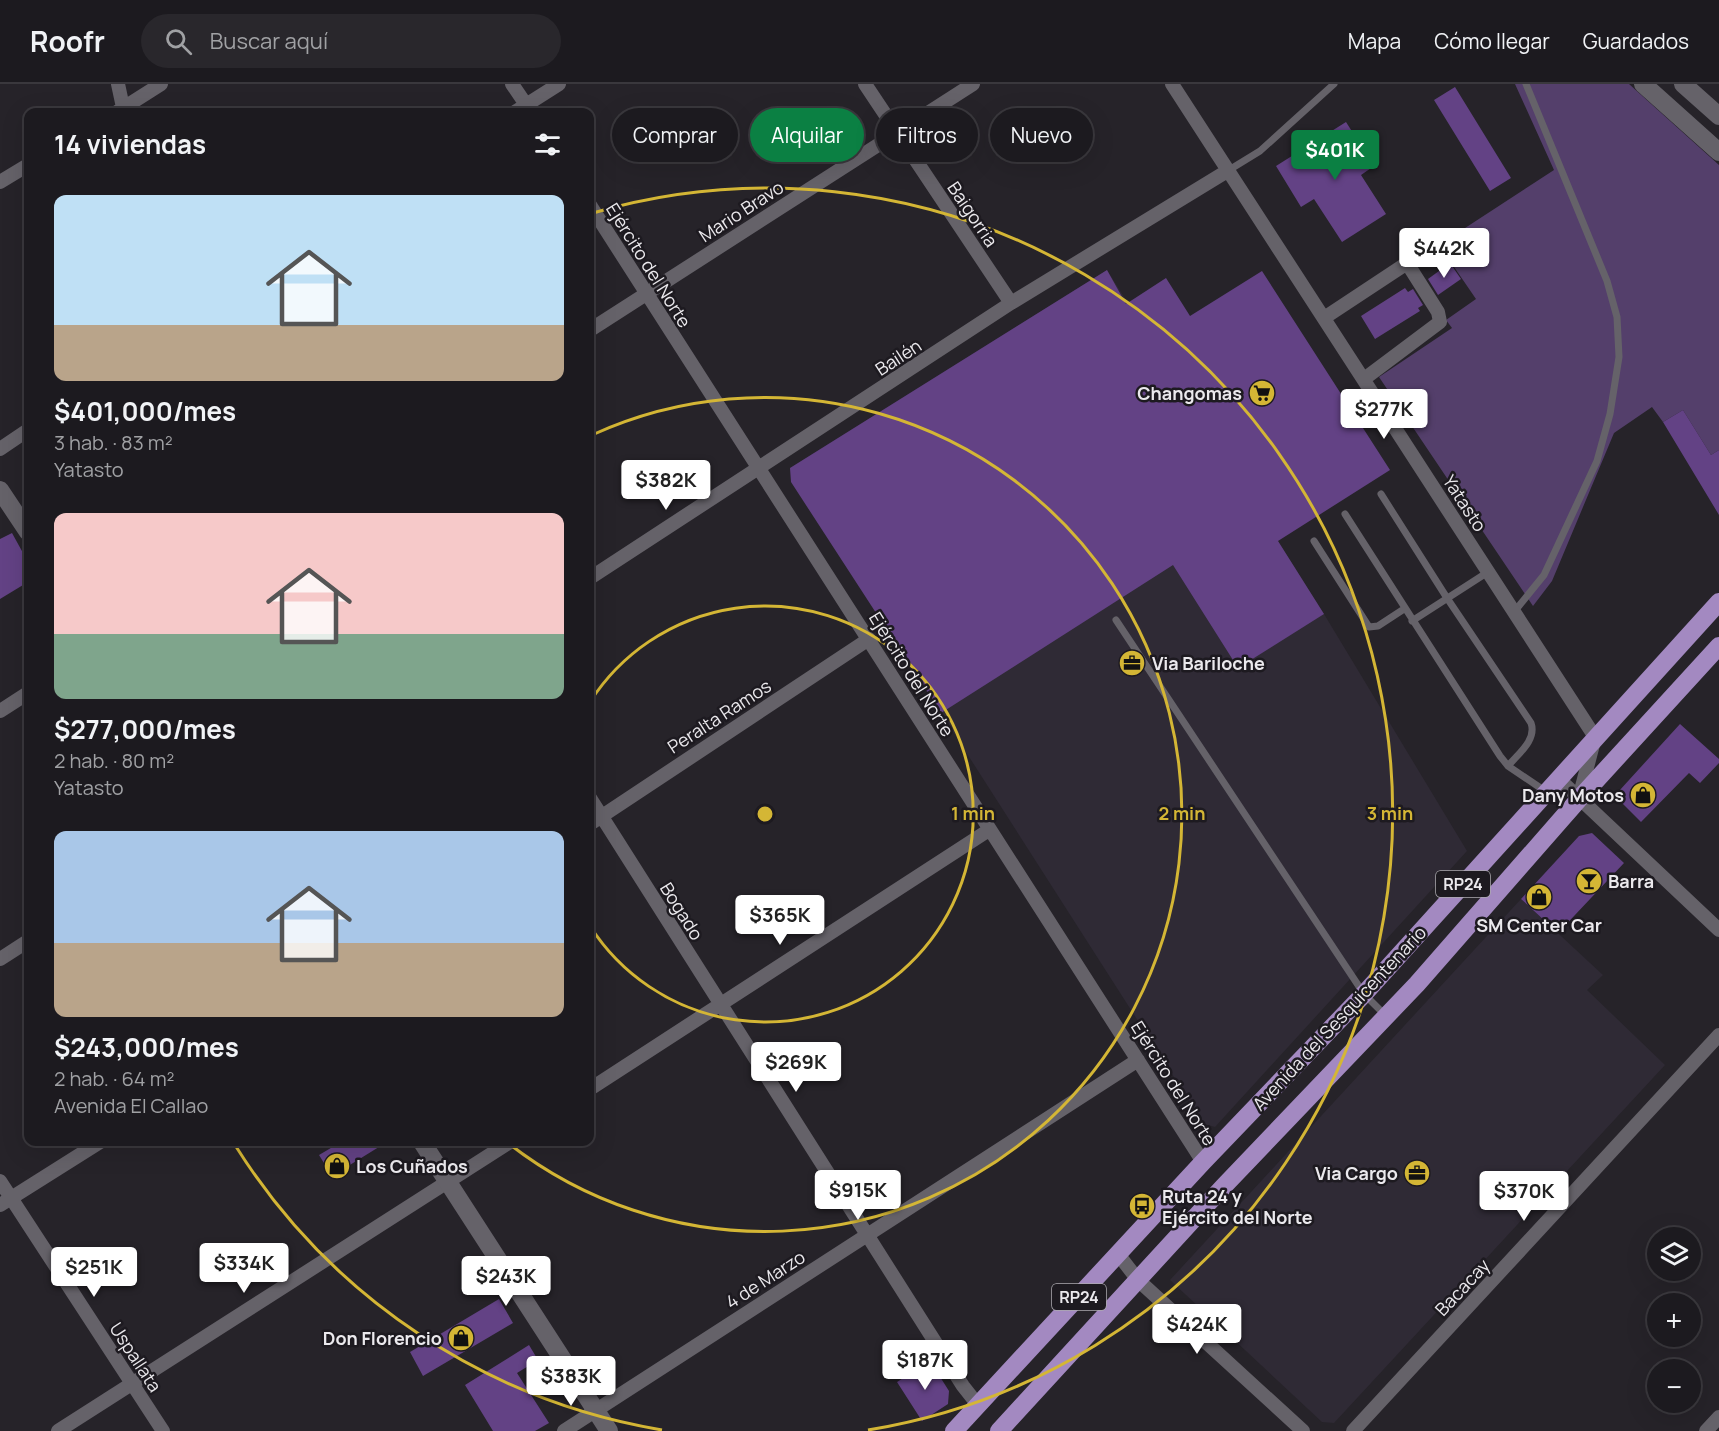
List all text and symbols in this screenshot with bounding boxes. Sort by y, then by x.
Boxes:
search box [141,14,561,68]
text: Roofr [30,22,105,60]
icon: search [162,25,195,58]
text: Buscar aquí [210,26,328,56]
text: Mapa [1348,27,1401,55]
text: Cómo llegar [1434,27,1550,55]
text: Guardados [1583,27,1689,55]
chip: Comprar [612,108,738,162]
chip: Alquilar [750,108,864,162]
chip: Filtros [876,108,978,162]
chip: Nuevo [990,108,1093,162]
text: 14 viviendas [54,126,206,162]
icon: filters [531,128,564,161]
pin: $401K [1293,130,1377,181]
text: $401K [1305,136,1365,163]
street label: Mario Bravo [694,175,788,247]
street label: Baigorria [942,177,1004,251]
street label: Ejército del Norte [601,198,697,332]
pin: $442K [1402,228,1486,279]
icon: home [255,234,363,342]
text: $442K [1413,234,1475,261]
street label: Bailén [870,333,926,381]
supermarket icon: Changomas [1247,378,1277,408]
place label: Changomas [1137,381,1242,405]
pin: $277K [1342,389,1426,440]
text: $401,000/mes [54,393,236,429]
text: $277K [1355,395,1413,422]
text: 3 hab. · 83 m² [54,429,173,456]
text: Yatasto [54,456,124,483]
pin: $382K [624,460,708,511]
text: $382K [635,466,697,493]
street label: Yatasto [1438,470,1492,536]
icon: home [255,552,363,660]
street label: Ejército del Norte [864,607,960,741]
office icon: Via Bariloche [1117,648,1147,678]
place label: Via Bariloche [1152,651,1265,675]
street label: Peralta Ramos [663,674,775,758]
text: $277,000/mes [54,711,236,747]
text: 2 hab. · 80 m² [54,747,174,774]
text: Yatasto [54,774,124,801]
shop icon: Dany Motos [1628,780,1658,810]
place label: Dany Motos [1522,783,1624,807]
text: 1 min [951,801,995,825]
text: 2 min [1159,801,1205,825]
text: 3 min [1367,801,1413,825]
centre of rings [755,804,775,824]
bar icon: Barra [1574,866,1604,896]
place label: Barra [1608,869,1654,893]
icon: home [255,870,363,978]
road number: RP24 [1436,871,1490,897]
street label: Bogado [655,878,709,944]
shop icon: SM Center Car [1524,882,1554,912]
pin: $365K [738,895,822,946]
text: $365K [749,901,811,928]
place label: SM Center Car [1476,913,1602,937]
street label: Avenida del Sesquicentenario [1247,920,1431,1116]
street label: Ejército del Norte [1126,1016,1222,1150]
text: $243,000/mes [54,1029,239,1065]
pin: $269K [754,1042,838,1093]
text: $269K [765,1048,827,1075]
text: 2 hab. · 64 m² [54,1065,175,1092]
text: Avenida El Callao [54,1092,208,1119]
shop icon: Los Cuñados [322,1151,352,1181]
place label: Los Cuñados [356,1154,468,1178]
office icon: Via Cargo [1402,1158,1432,1188]
place label: Via Cargo [1315,1161,1398,1185]
pin: $915K [816,1170,900,1221]
pin: $370K [1482,1171,1566,1222]
text: $915K [829,1176,887,1203]
text: $370K [1494,1177,1554,1204]
place label: Ruta 24 y Ejército del Norte [1162,1184,1313,1229]
bus stop icon: Ruta 24 y Ejército del Norte [1127,1191,1157,1221]
map controls [1647,1227,1701,1413]
button: layers [1647,1227,1701,1281]
pin: $334K [202,1243,286,1294]
street label: 4 de Marzo [721,1244,809,1314]
pin: $251K [52,1247,136,1298]
text: $334K [214,1249,274,1276]
text: $251K [65,1253,123,1280]
street label: Bacacay [1429,1253,1495,1321]
pin: $243K [464,1256,548,1307]
text: $243K [476,1262,536,1289]
road number: RP24 [1052,1284,1106,1310]
button: + [1647,1293,1701,1347]
pin: $424K [1155,1304,1239,1355]
text: $424K [1166,1310,1228,1337]
street label: Uspallata [105,1318,167,1396]
shop icon: Don Florencio [446,1323,476,1353]
place label: Don Florencio [323,1326,442,1350]
pin: $187K [883,1340,967,1391]
text: $187K [896,1346,954,1373]
pin: $383K [529,1356,613,1407]
button: − [1647,1359,1701,1413]
text: $383K [540,1362,602,1389]

